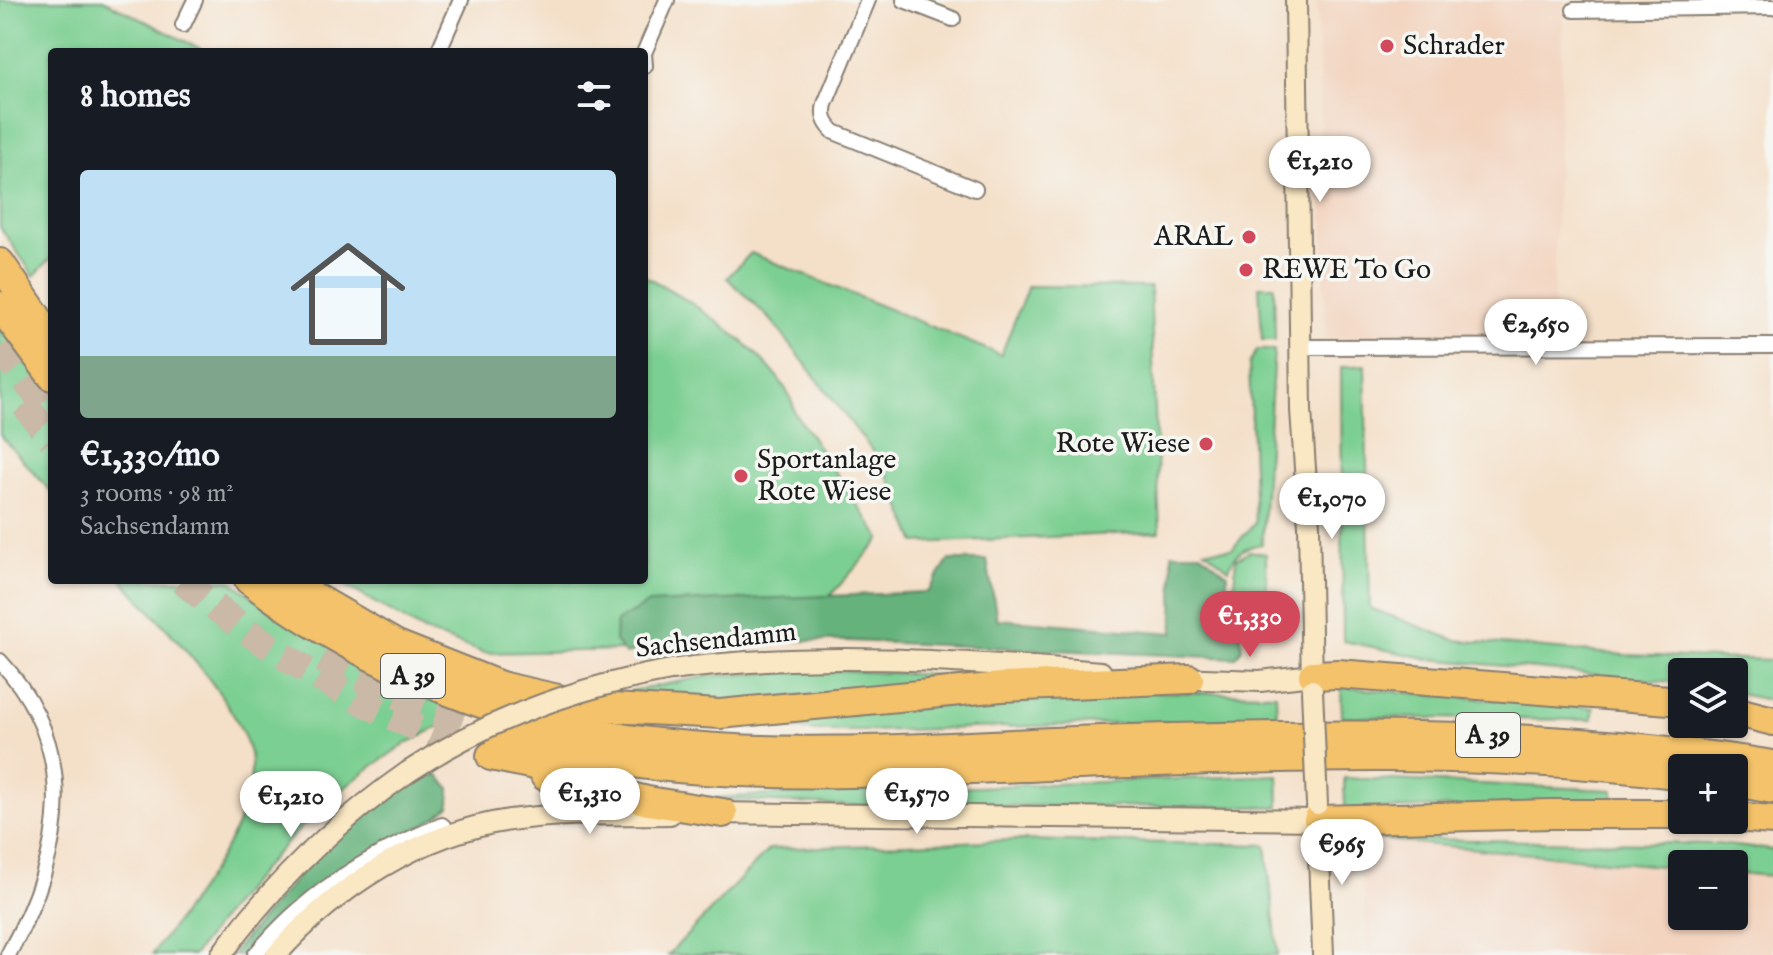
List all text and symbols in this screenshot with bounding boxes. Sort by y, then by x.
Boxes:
place label: Schrader [1403,29,1505,64]
marker: Schrader [1378,37,1396,55]
icon: filters [572,74,616,118]
text: 8 homes [80,75,191,118]
pin: €1,210 [1255,136,1385,204]
text: €1,210 [1287,145,1353,178]
place label: ARAL [1153,220,1233,255]
icon: home [276,222,420,366]
marker: ARAL [1240,228,1258,246]
place label: REWE To Go [1262,253,1431,288]
marker: REWE To Go [1237,261,1255,279]
pin: €2,650 [1471,299,1601,367]
text: €2,650 [1502,308,1570,341]
place label: Rote Wiese [1056,427,1190,462]
text: €1,330/mo [80,434,220,477]
marker: Rote Wiese [1197,435,1215,453]
place label: Sportanlage Rote Wiese [757,443,896,510]
marker: Sportanlage Rote Wiese [732,467,750,485]
pin: €1,070 [1267,473,1397,541]
text: 3 rooms · 98 m² [80,477,234,510]
text: €1,070 [1297,482,1367,515]
text: Sachsendamm [80,510,230,543]
pin: €1,330 [1185,591,1315,659]
text: €1,330 [1218,600,1282,633]
street label: Sachsendamm [634,615,798,667]
road number: A 39 [381,654,445,698]
map controls [1668,658,1748,930]
button: layers [1668,658,1748,738]
road number: A 39 [1456,713,1520,757]
button: + [1668,754,1748,834]
pin: €1,310 [525,768,655,836]
pin: €1,570 [852,768,982,836]
pin: €1,210 [226,771,356,839]
text: €1,310 [558,777,622,810]
text: €1,570 [884,777,950,810]
text: €1,210 [258,780,324,813]
pin: €965 [1295,819,1389,887]
text: €965 [1319,828,1365,861]
button: − [1668,850,1748,930]

